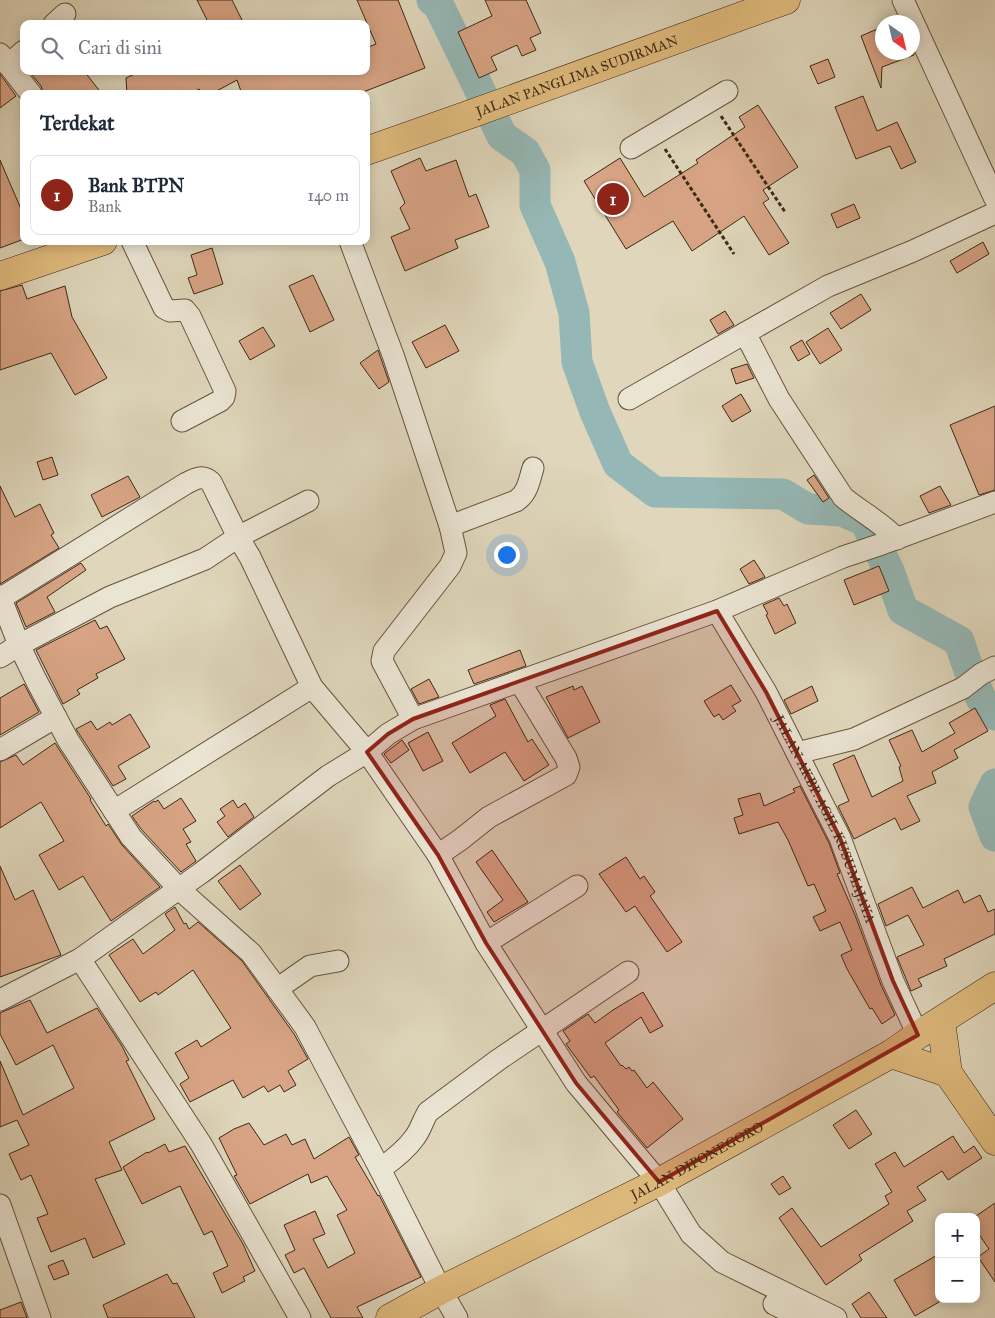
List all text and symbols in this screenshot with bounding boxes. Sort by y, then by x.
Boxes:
north arrow [875,15,920,60]
search box [20,20,370,75]
street label: JALAN PANGLIMA SUDIRMAN [472,32,681,122]
icon: search [38,34,66,62]
text: Cari di sini [78,36,162,59]
text: Terdekat [40,110,114,136]
text: Bank BTPN [88,174,184,197]
pin: 1 [597,180,629,218]
text: 1 [54,186,60,205]
text: 140 m [308,186,349,205]
text: Bank [88,197,121,216]
your location [494,542,520,568]
street label: JALAN AKBP. AGIL KUSUMAJAYA [768,711,879,926]
street label: JALAN DIPONEGORO [626,1118,766,1205]
map controls [935,1213,980,1303]
button: + [935,1213,980,1258]
button: − [935,1258,980,1303]

